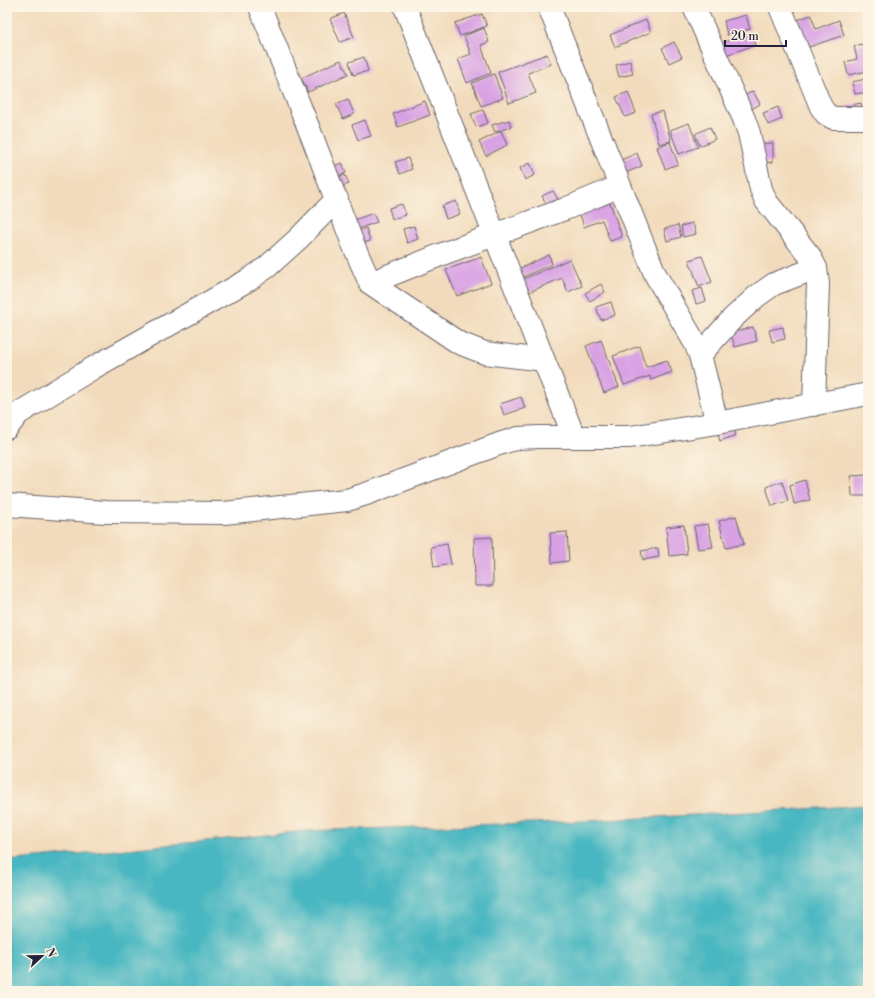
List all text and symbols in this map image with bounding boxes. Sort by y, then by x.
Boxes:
scale bar [725,22,786,48]
text: 20 m [731,29,759,44]
north arrow [22,936,62,976]
text: N [42,946,59,960]

